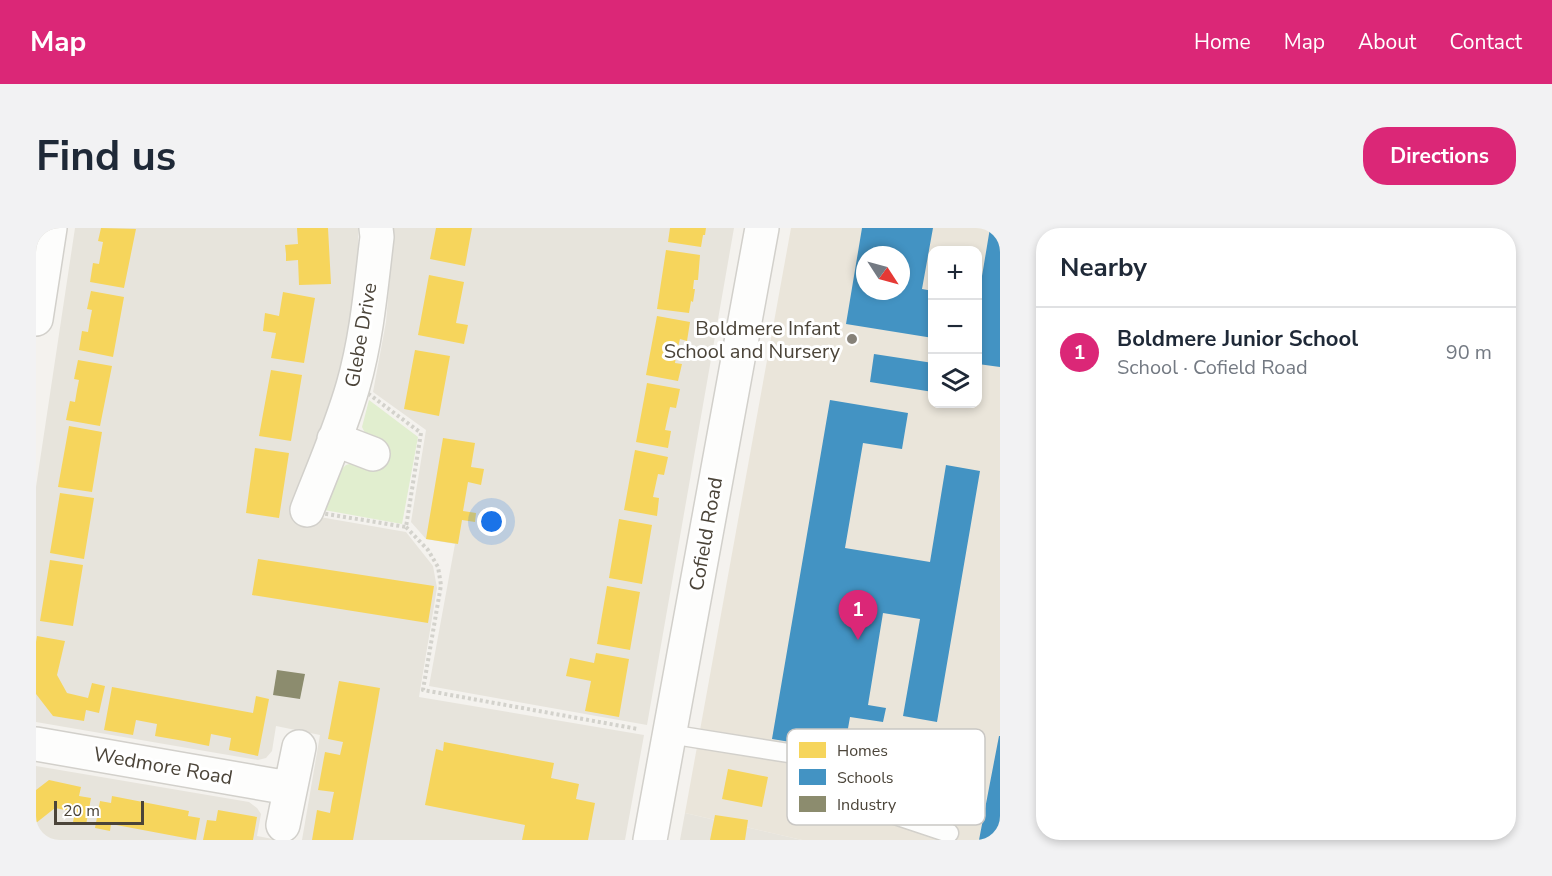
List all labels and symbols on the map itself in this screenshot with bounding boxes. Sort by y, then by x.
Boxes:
north arrow [856,246,910,300]
street label: Glebe Drive [339,281,383,389]
place label: Boldmere Infant School and Nursery [664,315,841,365]
marker: Boldmere Infant School and Nursery [845,332,859,346]
street label: Cofield Road [683,475,729,593]
your location [477,507,506,536]
pin: 1 [838,590,878,640]
legend [787,729,985,825]
street label: Wedmore Road [91,740,235,792]
text: Homes [837,740,888,762]
text: Schools [837,767,893,789]
text: Industry [837,794,897,816]
scale bar [54,798,144,826]

